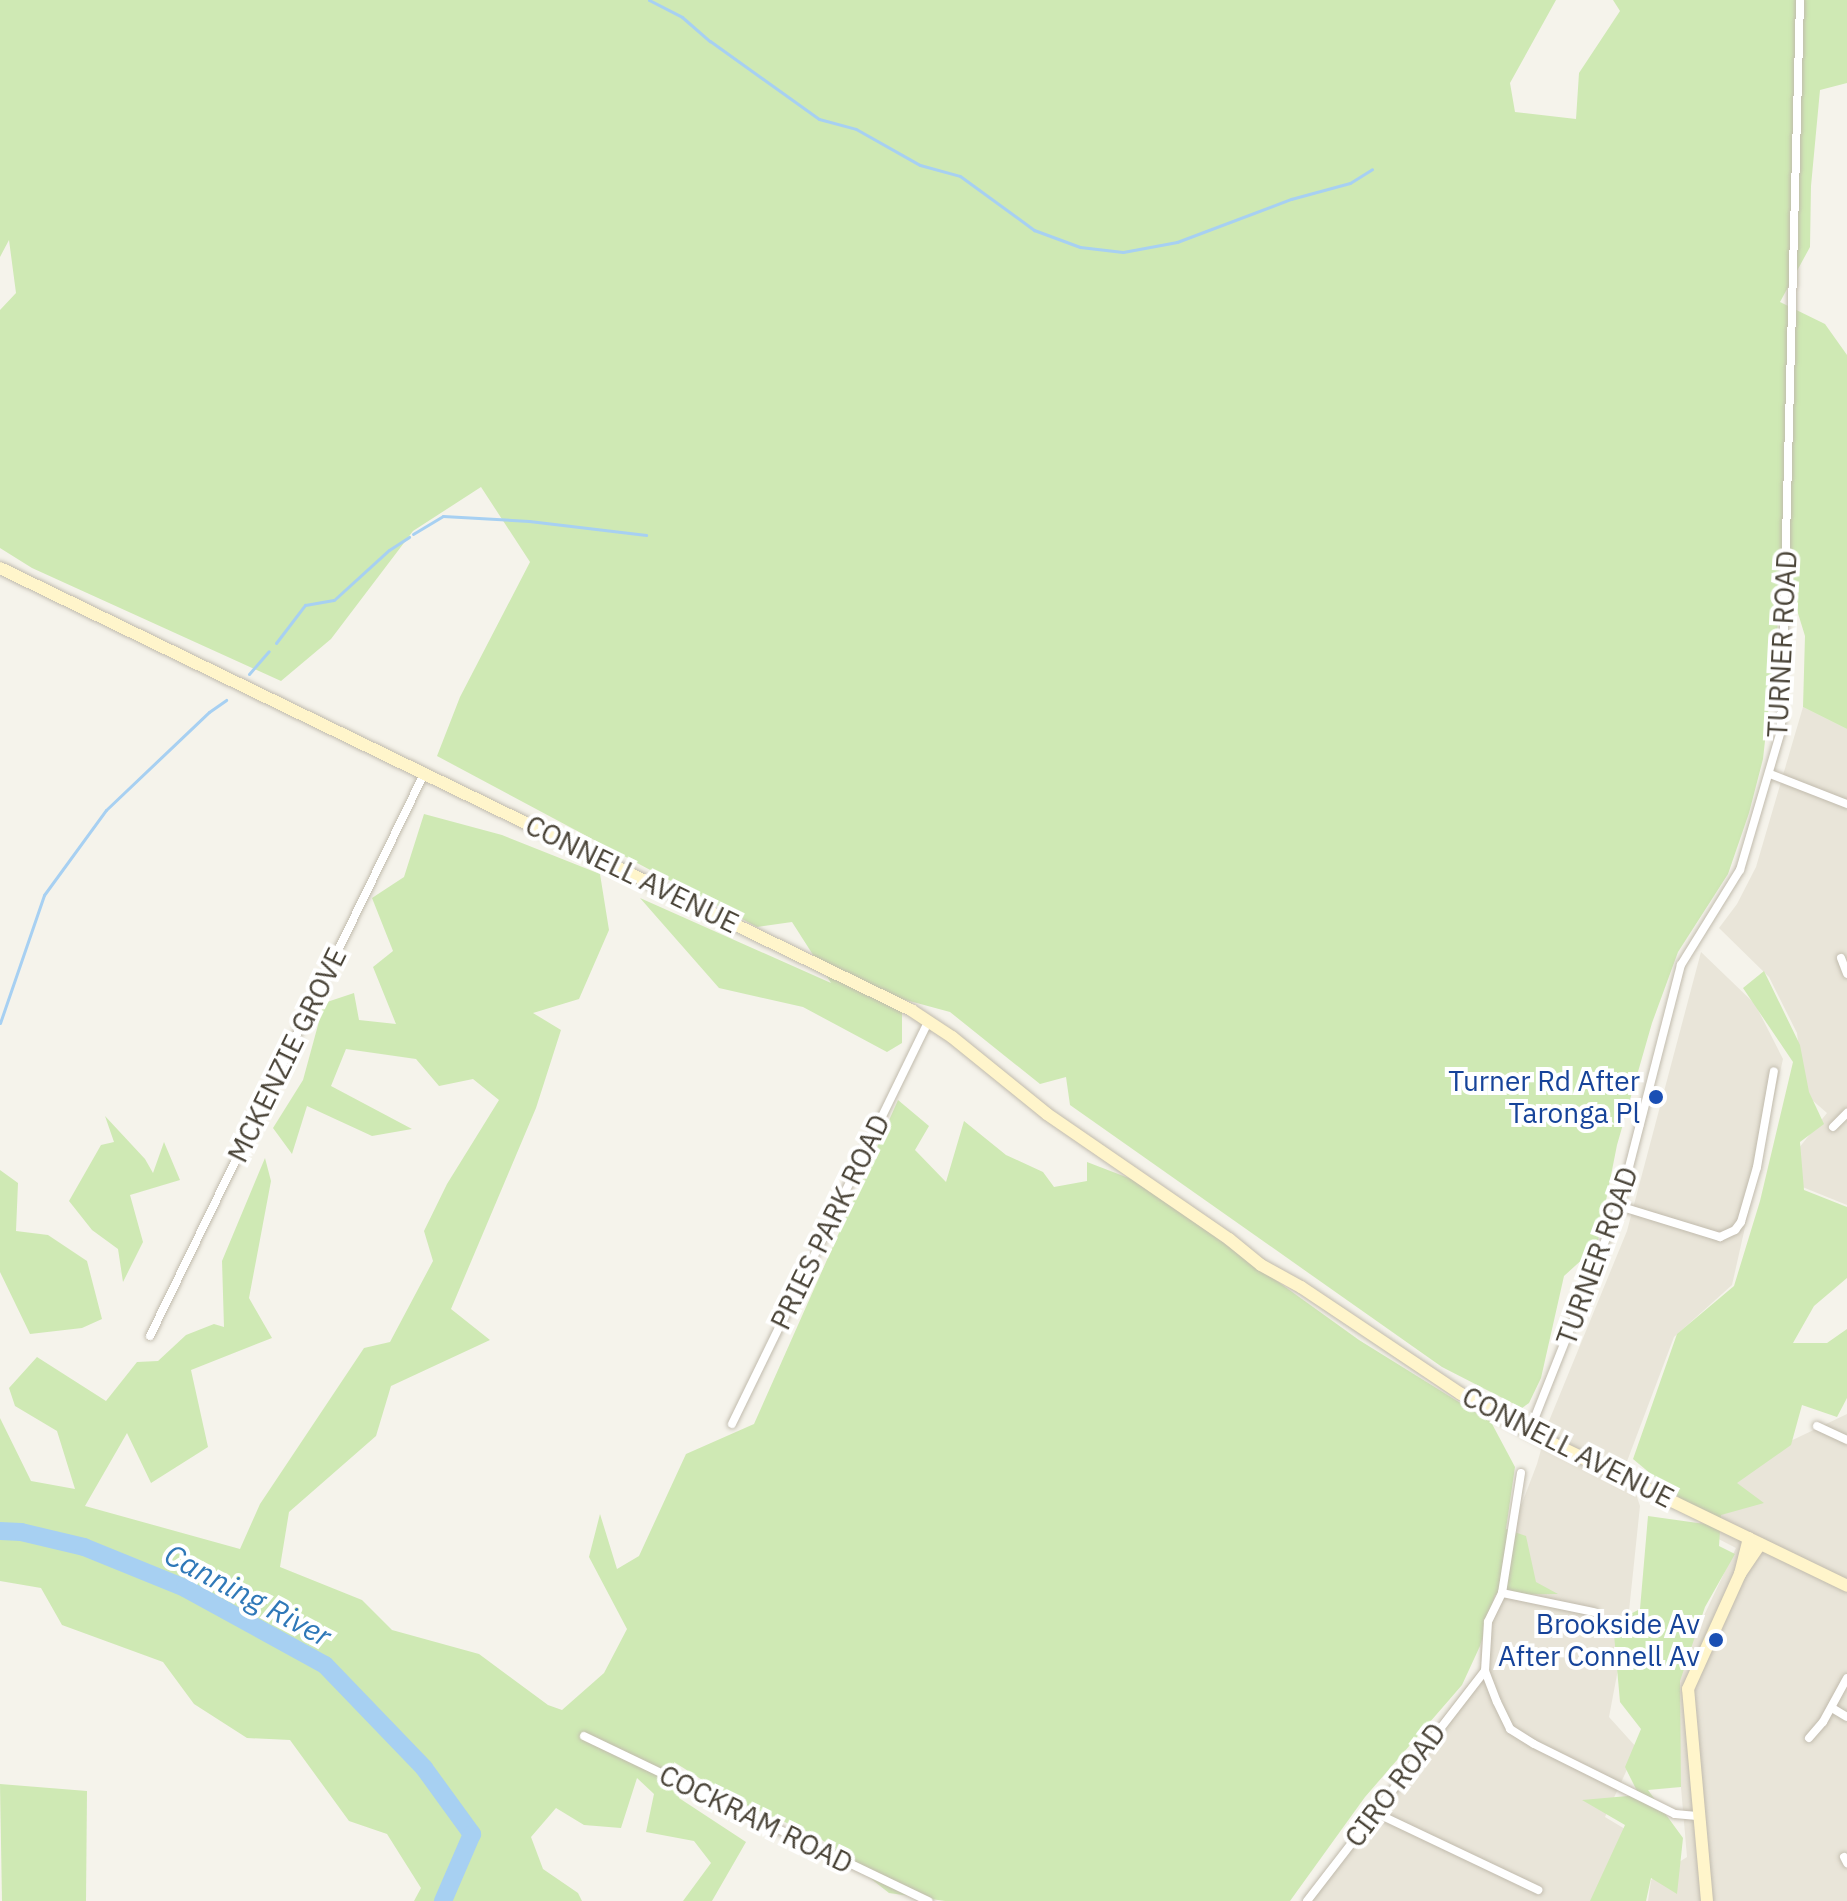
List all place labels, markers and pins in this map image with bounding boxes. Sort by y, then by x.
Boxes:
place label: Turner Rd After Taronga Pl [1448,1064,1640,1130]
marker: Turner Rd After Taronga Pl [1647,1088,1665,1106]
place label: Brookside Av After Connell Av [1498,1607,1700,1673]
marker: Brookside Av After Connell Av [1707,1631,1725,1649]

